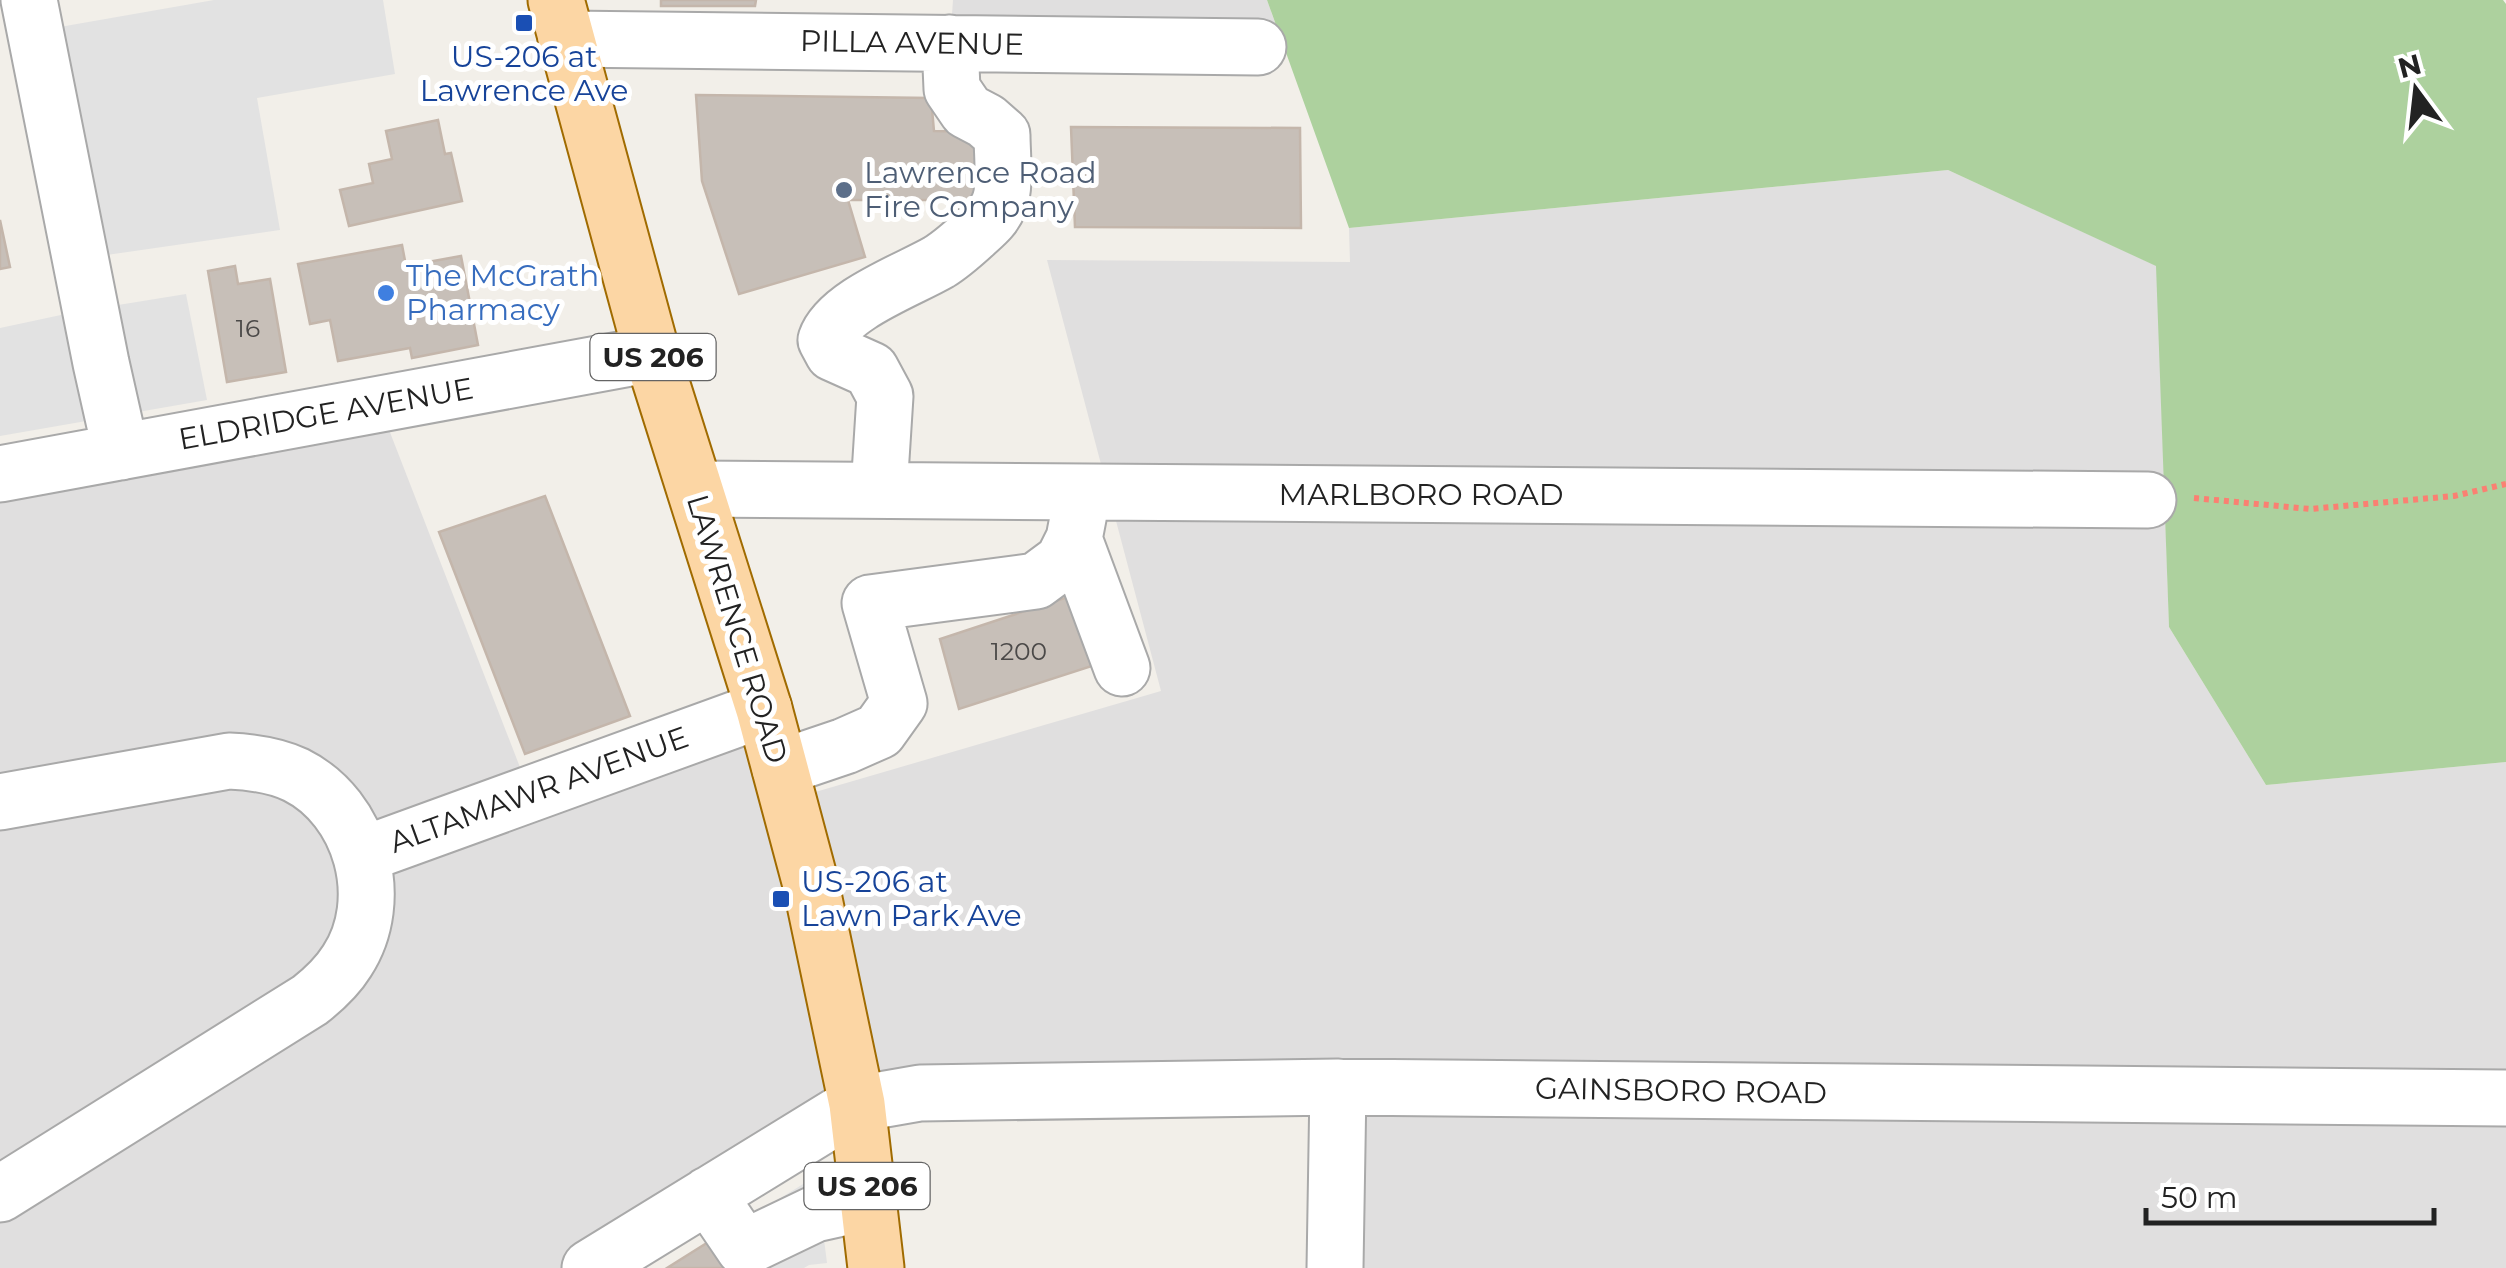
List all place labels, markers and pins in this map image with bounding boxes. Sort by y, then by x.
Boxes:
marker: US-206 at Lawrence Ave [513,12,535,34]
place label: US-206 at Lawrence Ave [420,38,628,109]
place label: Lawrence Road Fire Company [864,154,1097,225]
marker: Lawrence Road Fire Company [833,179,855,201]
place label: The McGrath Pharmacy [406,257,599,328]
marker: The McGrath Pharmacy [375,282,397,304]
place label: US-206 at Lawn Park Ave [801,863,1022,934]
marker: US-206 at Lawn Park Ave [770,888,792,910]

